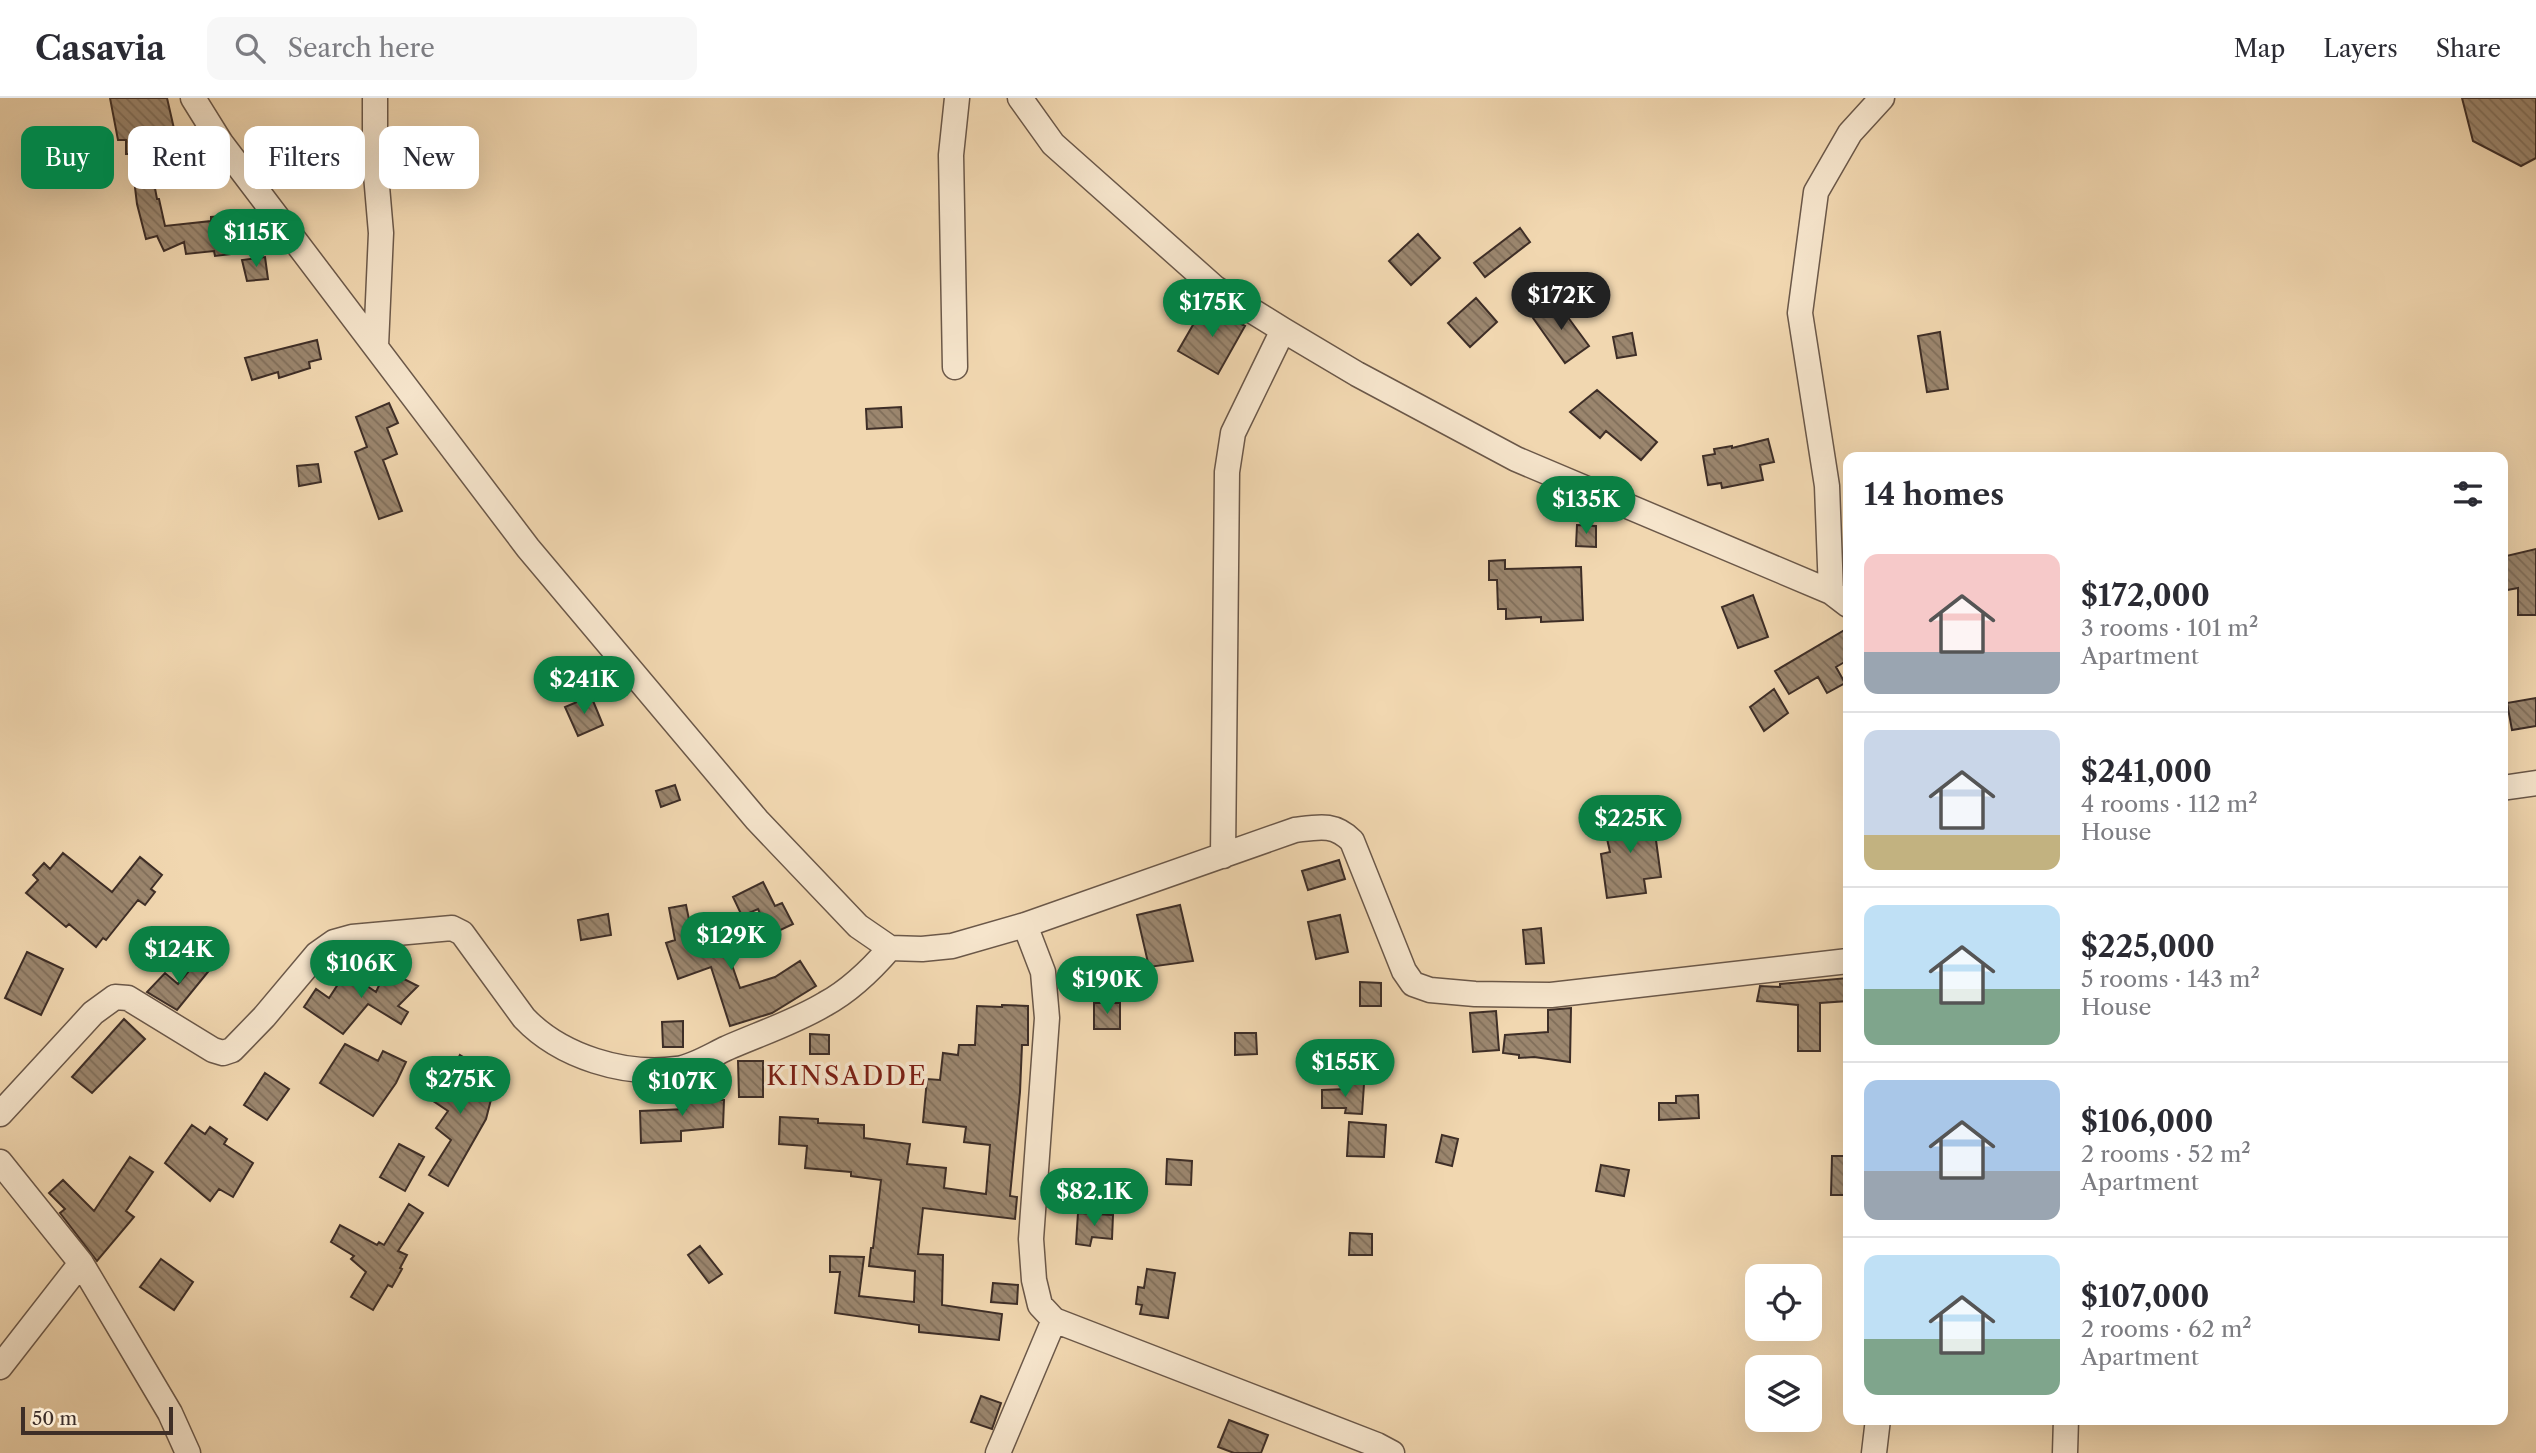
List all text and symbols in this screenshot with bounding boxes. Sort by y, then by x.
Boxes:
search box [207,17,697,80]
text: Casavia [35,28,165,69]
icon: search [231,29,269,67]
text: Search here [287,32,435,64]
text: Map [2234,34,2285,63]
text: Layers [2323,34,2398,63]
text: Share [2436,34,2501,63]
chip: Buy [21,126,114,189]
chip: Rent [128,126,230,189]
chip: Filters [244,126,365,189]
chip: New [379,126,479,189]
pin: $115K [207,209,305,269]
text: $115K [224,218,288,246]
pin: $172K [1512,272,1610,332]
pin: $175K [1163,280,1261,339]
text: $172K [1527,281,1595,309]
text: $175K [1179,288,1245,316]
icon: filters [2449,475,2487,513]
pin: $135K [1537,476,1635,536]
text: 14 homes [1864,476,2004,513]
text: $135K [1552,485,1620,513]
text: $172,000 [2081,577,2210,614]
icon: home [1920,582,2004,666]
text: 3 rooms · 101 m² [2081,614,2258,642]
text: Apartment [2081,642,2199,670]
pin: $241K [535,656,633,716]
text: $241K [550,665,618,693]
text: $241,000 [2081,753,2212,790]
icon: home [1920,758,2004,842]
text: 4 rooms · 112 m² [2081,790,2258,818]
pin: $225K [1581,796,1679,855]
text: $225K [1594,804,1666,832]
text: House [2081,818,2151,846]
pin: $129K [682,912,780,972]
text: $129K [697,921,765,949]
pin: $124K [130,926,228,986]
text: $225,000 [2081,928,2215,965]
icon: home [1920,933,2004,1017]
text: $124K [145,935,213,963]
pin: $106K [312,940,410,1000]
text: $106K [326,949,396,977]
pin: $190K [1058,956,1156,1016]
text: $190K [1072,965,1142,993]
text: 5 rooms · 143 m² [2081,965,2260,993]
text: House [2081,993,2151,1021]
pin: $155K [1296,1040,1394,1099]
text: $155K [1312,1048,1378,1076]
pin: $275K [411,1056,509,1116]
pin: $107K [633,1058,731,1118]
district label: KINSADDE [766,1060,928,1092]
text: $275K [425,1065,495,1093]
text: $107K [648,1067,716,1095]
text: $106,000 [2081,1103,2213,1140]
icon: home [1920,1108,2004,1192]
text: 2 rooms · 52 m² [2081,1140,2251,1168]
pin: $82.1K [1037,1168,1151,1228]
text: Apartment [2081,1168,2199,1196]
text: $82.1K [1056,1177,1132,1205]
map controls [1745,1264,1822,1432]
button: locate [1745,1264,1822,1341]
text: $107,000 [2081,1278,2209,1315]
icon: home [1920,1283,2004,1367]
text: 2 rooms · 62 m² [2081,1315,2252,1343]
text: Apartment [2081,1343,2199,1371]
button: layers [1745,1355,1822,1432]
scale bar [21,1404,173,1436]
text: 50 m [32,1407,77,1430]

